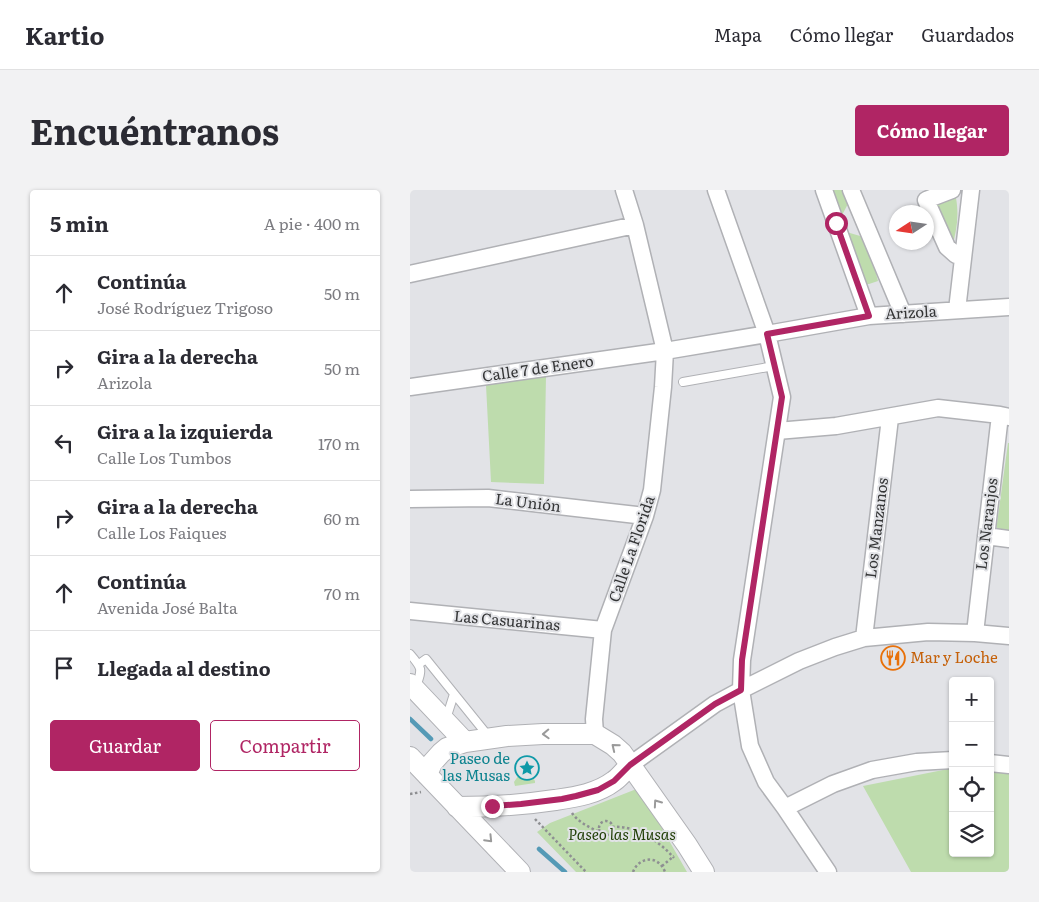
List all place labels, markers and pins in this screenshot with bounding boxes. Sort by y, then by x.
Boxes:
restaurant icon: Mar y Loche [880,645,906,671]
place label: Mar y Loche [910,645,998,668]
place label: Paseo de las Musas [442,746,510,786]
place icon: Paseo de las Musas [514,755,540,781]

